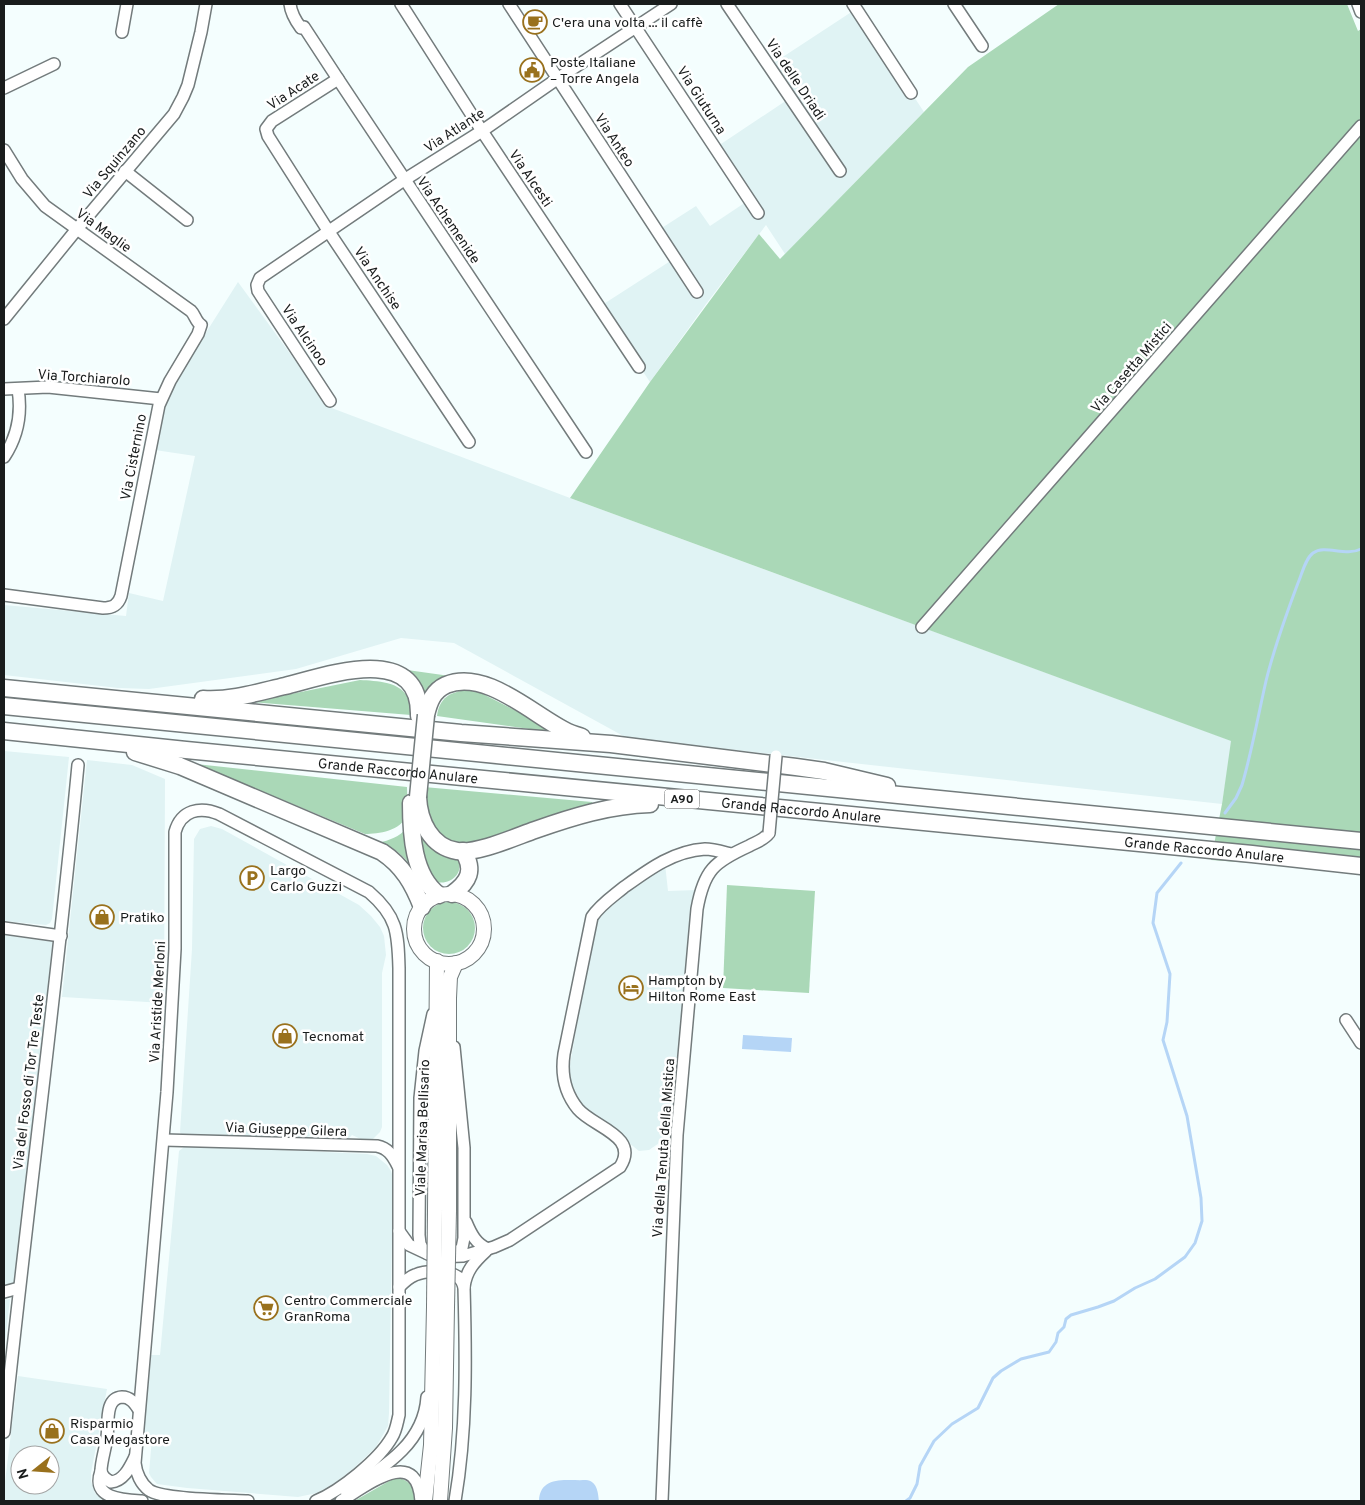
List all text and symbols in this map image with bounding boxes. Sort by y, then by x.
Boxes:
cafe icon: C'era una volta ... il caffè [522,9,548,35]
place label: C'era una volta ... il caffè [552,15,703,32]
street label: Via delle Driadi [761,36,828,124]
place label: Poste Italiane – Torre Angela [550,55,639,88]
public building icon: Poste Italiane – Torre Angela [519,57,545,83]
street label: Via Giuturna [672,63,729,138]
street label: Via Acate [265,68,323,114]
street label: Via Atlante [421,105,488,157]
street label: Via Anteo [590,111,637,171]
street label: Via Squinzano [80,123,150,203]
street label: Via Alcesti [504,147,555,211]
street label: Via Achemenide [412,174,483,268]
street label: Via Maglie [72,205,134,257]
street label: Via Anchise [349,244,404,314]
street label: Via Alcinoo [277,302,331,370]
street label: Via Casetta Mistici [1088,319,1176,417]
street label: Via Torchiarolo [37,367,131,390]
street label: Via Cisternino [118,412,151,502]
street label: Grande Raccordo Anulare [317,756,479,788]
road number: A90 [664,790,700,809]
street label: Grande Raccordo Anulare [720,795,882,828]
street label: Grande Raccordo Anulare [1123,835,1285,867]
place label: Largo Carlo Guzzi [270,863,342,896]
parking icon: Largo Carlo Guzzi [239,865,265,891]
shop icon: Pratiko [89,904,115,930]
place label: Pratiko [120,910,165,927]
street label: Via Aristide Merloni [147,941,170,1063]
place label: Hampton by Hilton Rome East [648,973,756,1006]
hotel icon: Hampton by Hilton Rome East [618,975,644,1001]
street label: Via del Fosso di Tor Tre Teste [10,993,49,1171]
shop icon: Tecnomat [272,1023,298,1049]
place label: Tecnomat [302,1029,364,1046]
street label: Via della Tenuta della Mistica [650,1058,679,1238]
street label: Viale Marisa Bellisario [413,1059,434,1197]
street label: Via Giuseppe Gilera [225,1120,347,1141]
place label: Centro Commerciale GranRoma [284,1293,412,1326]
supermarket icon: Centro Commerciale GranRoma [253,1295,279,1321]
place label: Risparmio Casa Megastore [70,1416,170,1449]
shop icon: Risparmio Casa Megastore [39,1418,65,1444]
north arrow [10,1445,60,1495]
text: N [14,1466,34,1481]

